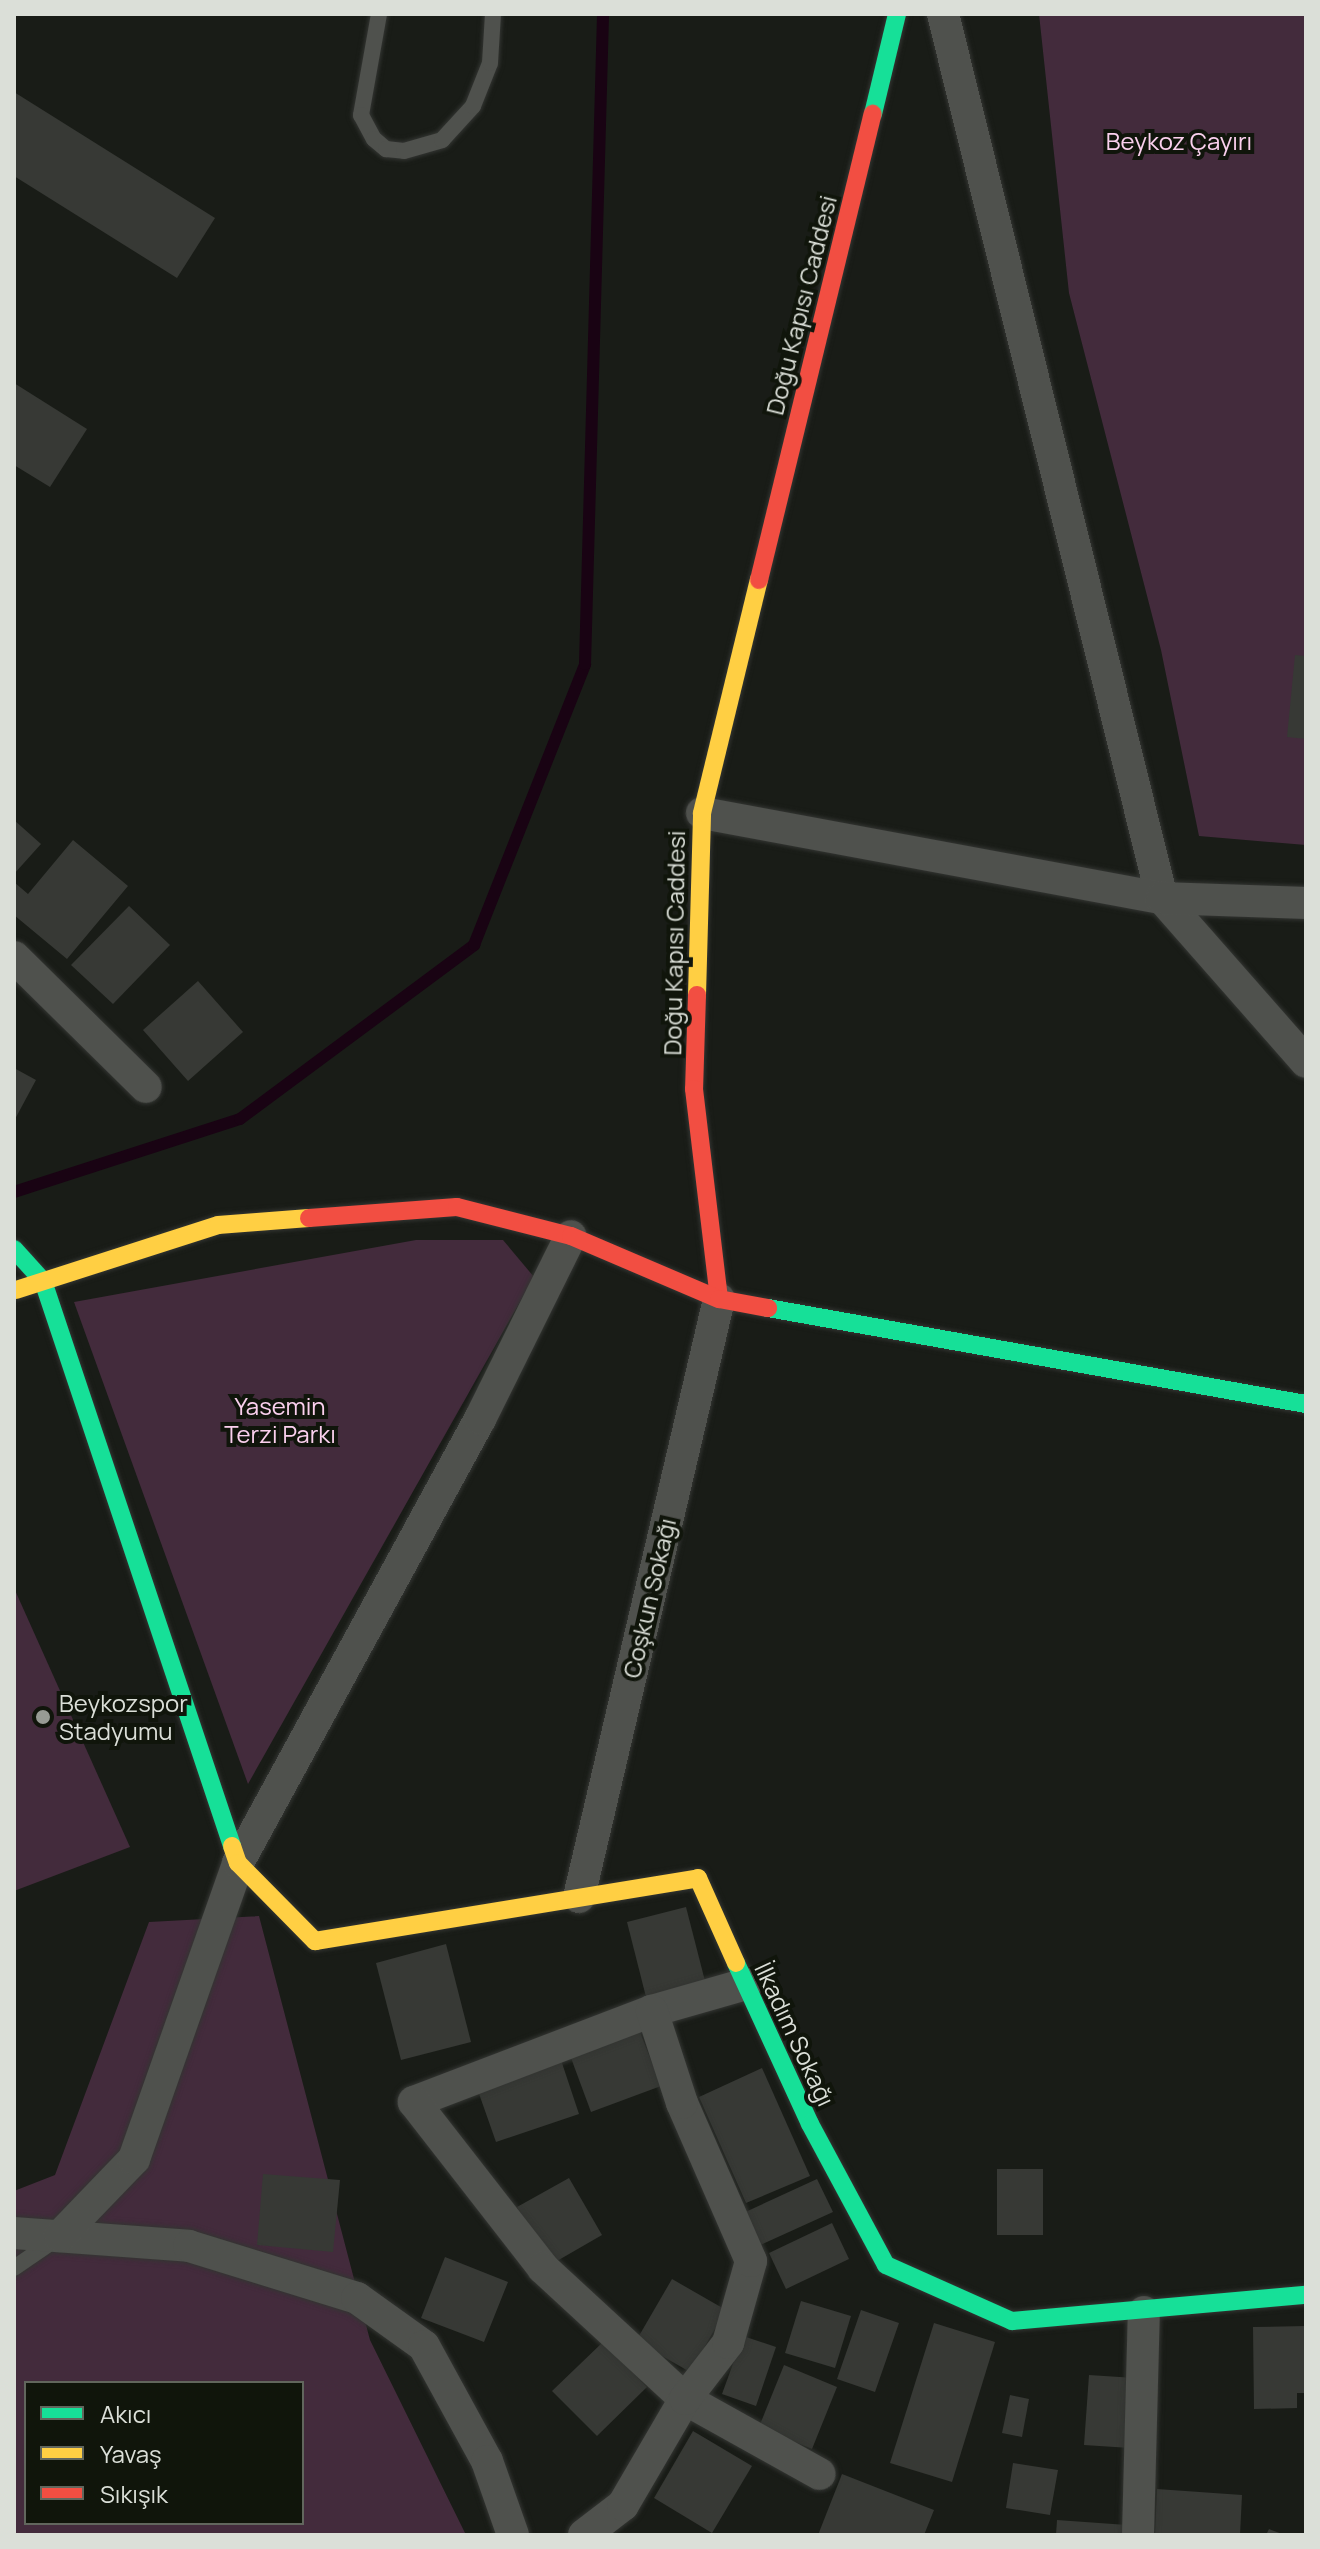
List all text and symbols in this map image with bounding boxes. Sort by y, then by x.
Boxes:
park label: Beykoz Çayırı [1106,127,1252,155]
street label: Doğu Kapısı Caddesi [760,192,842,418]
street label: Doğu Kapısı Caddesi [658,830,690,1056]
park label: Yasemin Terzi Parkı [224,1392,336,1448]
street label: Coşkun Sokağı [617,1515,681,1681]
place label: Beykozspor Stadyumu [59,1689,188,1745]
marker: Beykozspor Stadyumu [34,1708,52,1726]
street label: İlkadım Sokağı [749,1957,841,2111]
legend [24,2381,304,2525]
text: Akıcı [100,2397,151,2430]
text: Yavaş [100,2437,162,2470]
text: Sıkışık [100,2477,168,2510]

